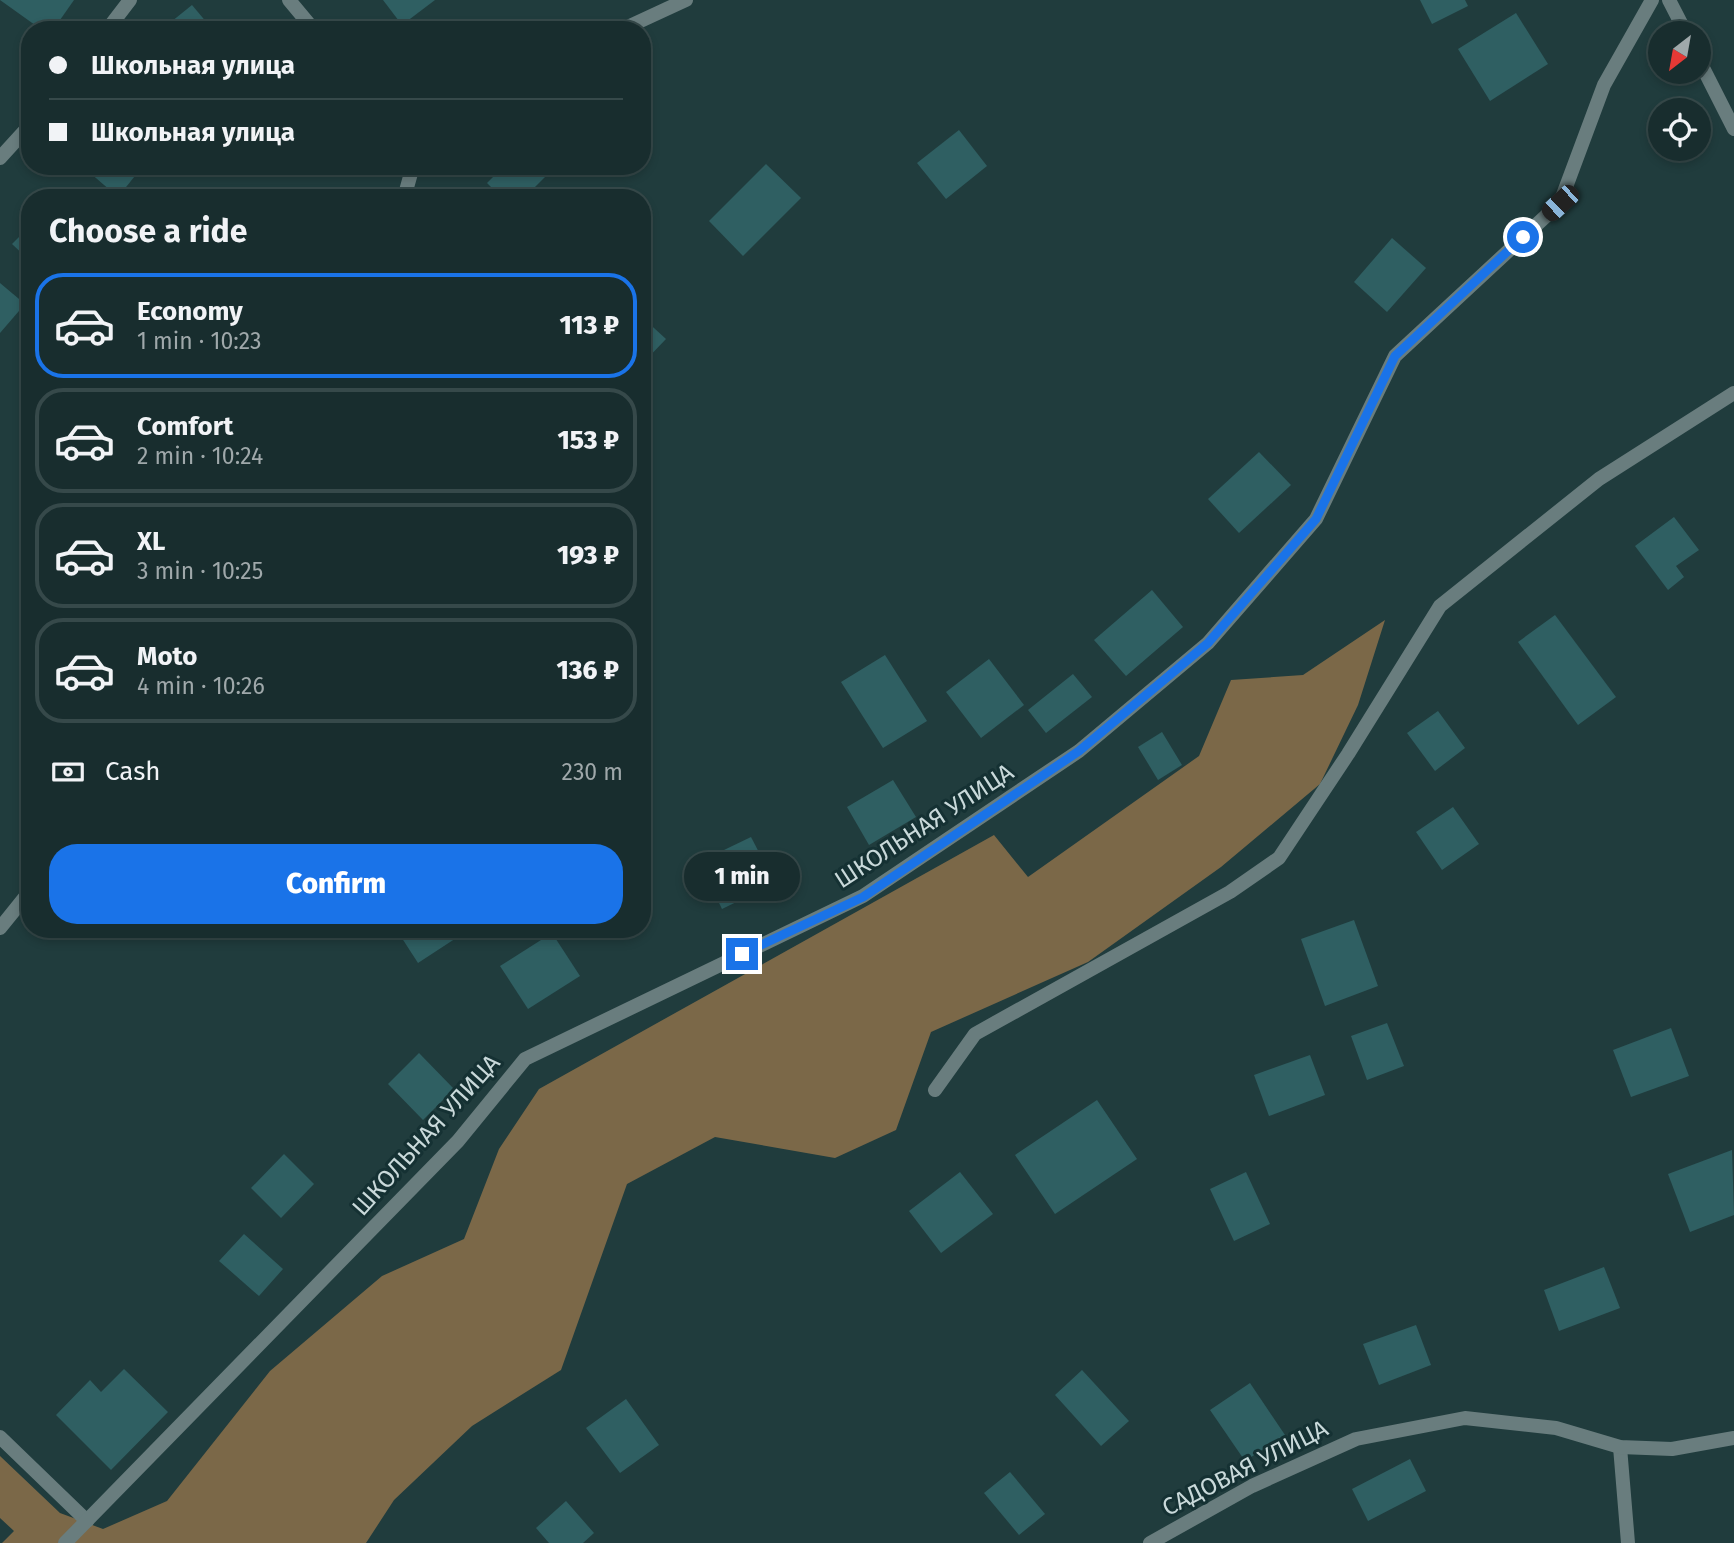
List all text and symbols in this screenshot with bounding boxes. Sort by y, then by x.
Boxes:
north arrow [1648,21,1712,84]
map controls [1648,21,1711,161]
text: Школьная улица [91,50,295,81]
button: locate [1648,98,1711,161]
text: Школьная улица [91,117,295,148]
car [1538,181,1583,225]
text: Choose a ride [49,212,247,250]
route start [1507,221,1539,253]
icon: car [53,294,116,357]
text: Economy [137,296,243,327]
text: 113 ₽ [560,310,619,341]
text: 1 min · 10:23 [137,327,262,355]
icon: car [53,409,116,472]
text: Comfort [137,411,233,442]
text: 153 ₽ [557,425,619,456]
text: 2 min · 10:24 [137,442,263,470]
icon: car [53,524,116,587]
text: XL [137,526,165,557]
text: 193 ₽ [557,540,619,571]
text: 3 min · 10:25 [137,557,263,585]
icon: car [53,639,116,702]
text: Moto [137,641,197,672]
text: 136 ₽ [556,655,619,686]
text: 4 min · 10:26 [137,672,265,700]
icon: cash [49,753,87,791]
text: Cash [105,756,161,787]
text: 230 m [562,758,623,786]
street label: ШКОЛЬНАЯ УЛИЦА [830,758,1019,894]
button: Confirm [49,844,623,924]
callout: 1 min [684,852,800,902]
text: 1 min [714,862,770,890]
route end [726,938,758,970]
street label: ШКОЛЬНАЯ УЛИЦА [346,1049,506,1221]
street label: САДОВАЯ УЛИЦА [1158,1414,1333,1522]

